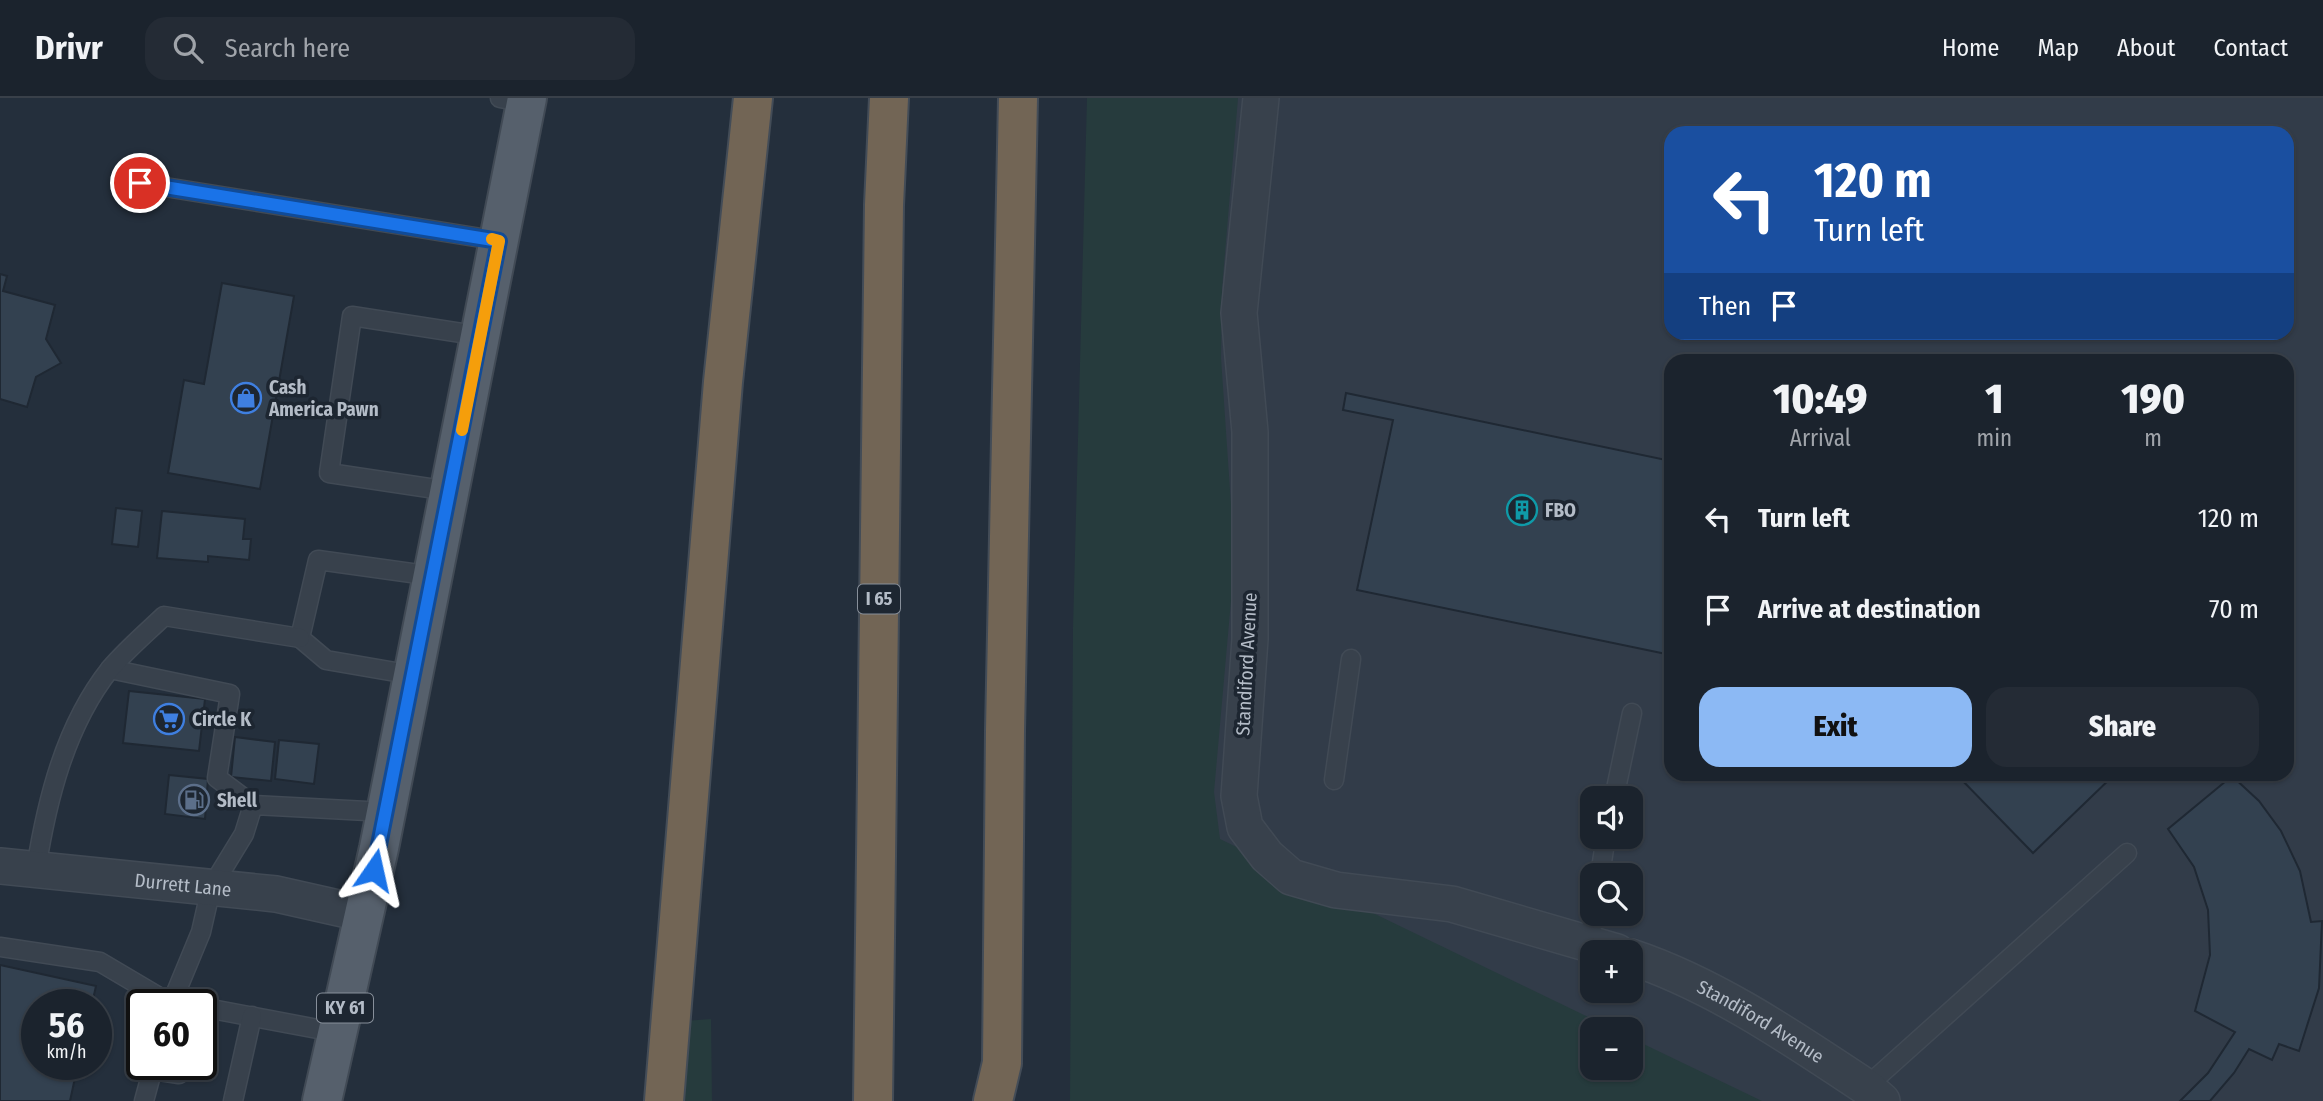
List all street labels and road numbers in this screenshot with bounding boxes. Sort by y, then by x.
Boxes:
road number: I 65 [858,584,900,614]
street label: Standiford Avenue [1231,592,1262,736]
street label: Durrett Lane [134,869,232,901]
street label: Standiford Avenue [1693,975,1828,1068]
road number: KY 61 [317,994,373,1023]

